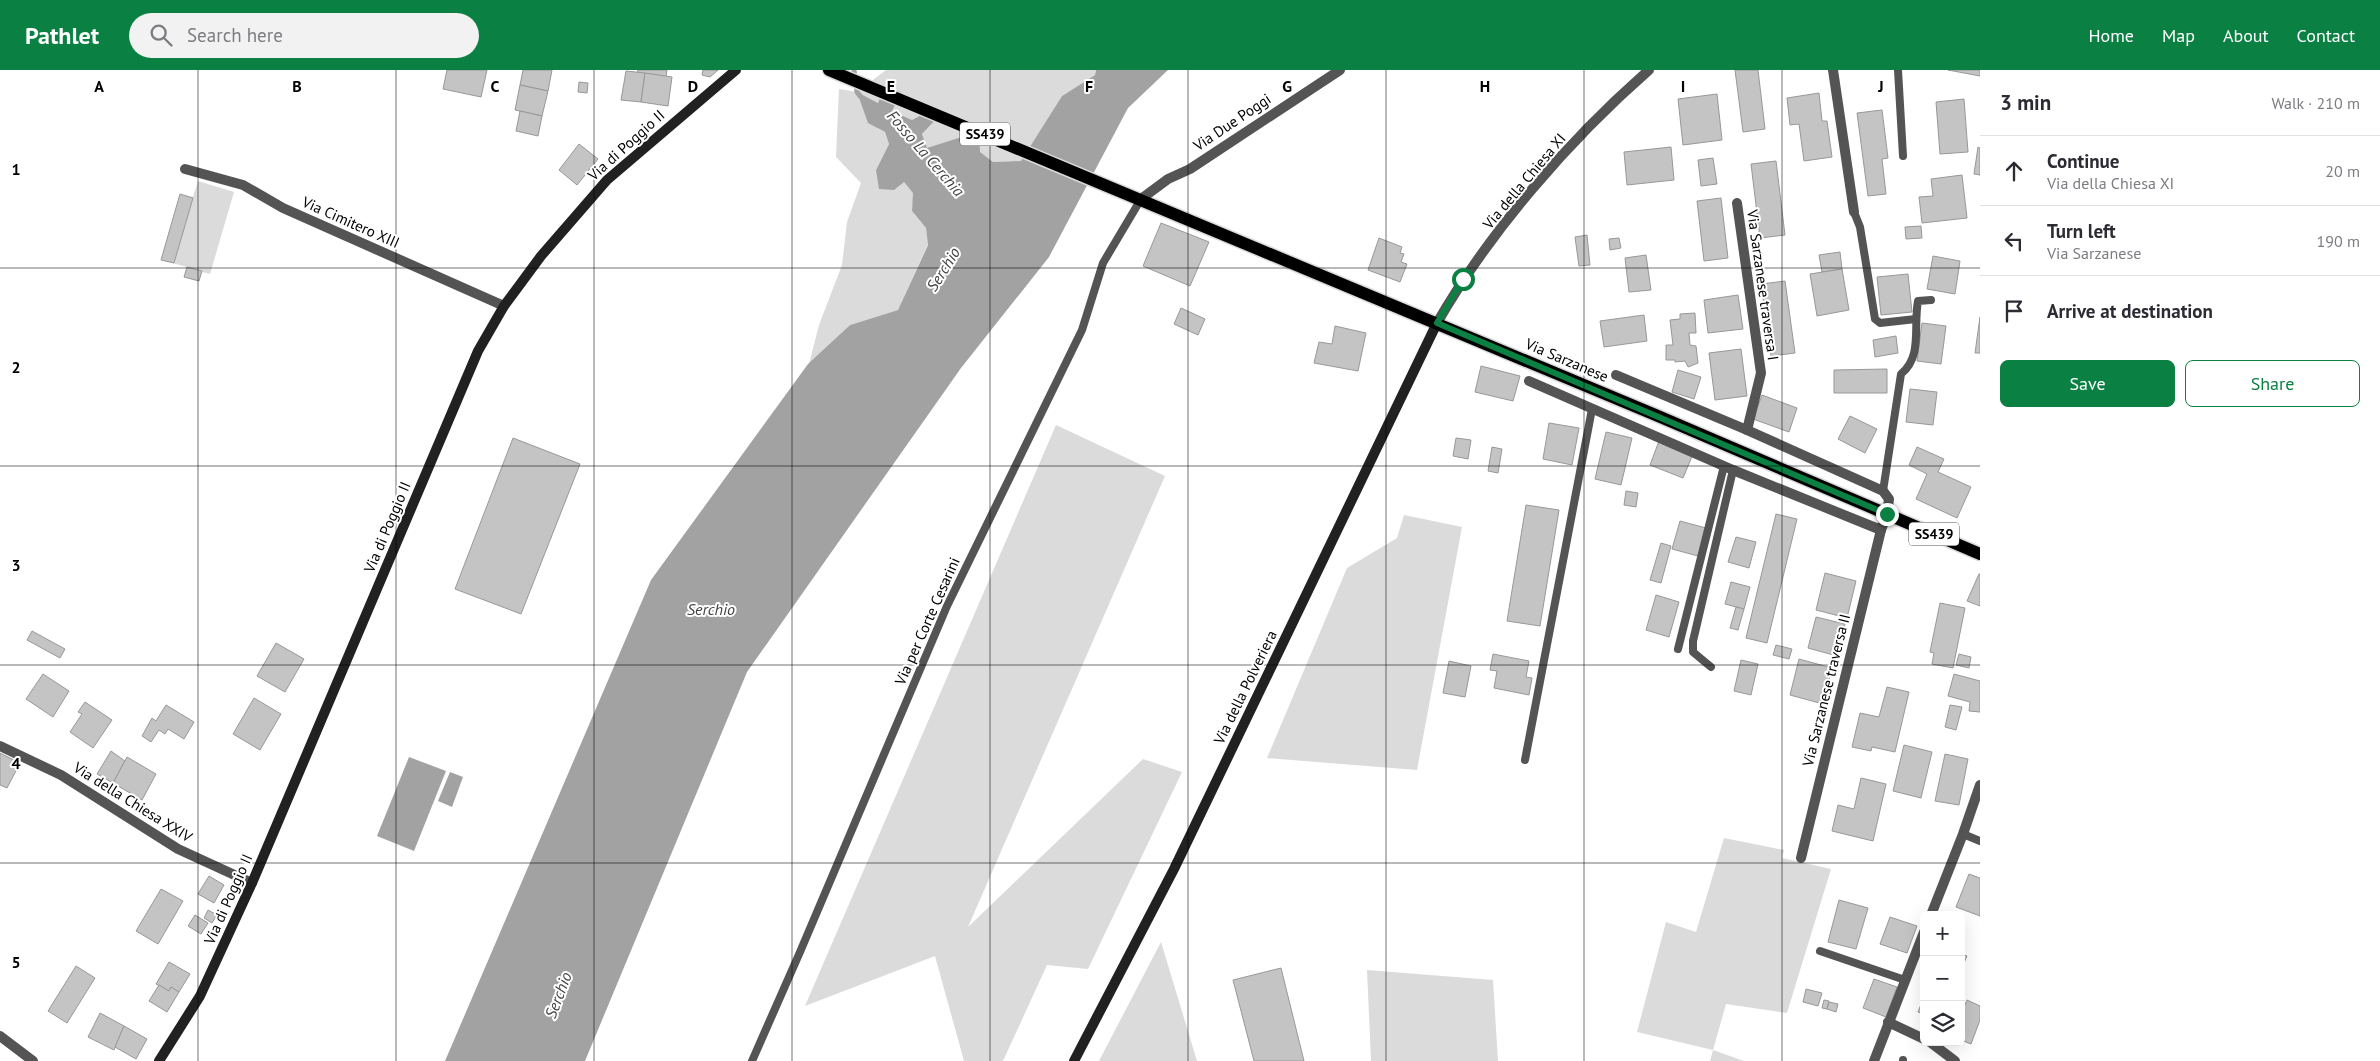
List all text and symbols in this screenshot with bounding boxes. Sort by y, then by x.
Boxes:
search box [129,13,479,58]
text: Pathlet [25,20,99,51]
icon: search [147,21,175,49]
text: Search here [187,23,283,47]
text: Home [2088,24,2134,47]
text: Map [2162,24,2195,47]
text: About [2223,24,2269,47]
text: Contact [2297,24,2355,47]
text: A [94,76,104,96]
text: B [292,76,302,96]
text: C [491,76,500,96]
text: D [688,76,698,96]
text: E [887,76,895,96]
text: F [1085,76,1093,96]
text: G [1282,76,1292,96]
text: H [1480,76,1490,96]
text: I [1681,76,1685,96]
text: J [1877,76,1884,96]
street label: Via Due Poggi [1189,89,1274,155]
text: 3 min [2000,89,2051,116]
text: Walk · 210 m [2271,93,2360,113]
street label: Via di Poggio II [583,106,668,185]
water label: Fosso La Cerchia [883,106,969,200]
road number: SS439 [960,122,1010,146]
street label: Via della Chiesa XI [1478,129,1570,234]
text: Continue [2047,149,2119,173]
icon: ahead [2000,157,2028,185]
text: 1 [11,159,21,179]
text: 20 m [2325,161,2360,181]
text: Via della Chiesa XI [2047,173,2174,193]
street label: Via Cimitero XIII [299,192,403,252]
street label: Via Sarzanese traversa I [1743,207,1783,362]
text: Turn left [2047,219,2116,243]
icon: left [2000,227,2028,255]
text: 190 m [2317,231,2360,251]
water label: Serchio [922,243,964,295]
text: Via Sarzanese [2047,243,2141,263]
route start [1452,268,1475,291]
icon: arrive [2000,297,2028,325]
text: Arrive at destination [2047,299,2213,323]
street label: Via Sarzanese [1522,334,1611,386]
text: 2 [11,357,21,377]
button: Save [2000,360,2175,407]
button: Share [2185,360,2360,407]
street label: Via di Poggio II [359,479,415,576]
route end [1876,503,1899,526]
road number: SS439 [1909,522,1959,546]
street label: Via per Corte Cesarini [890,554,964,689]
text: 3 [11,555,21,575]
water label: Serchio [687,599,735,619]
street label: Via Sarzanese traversa II [1798,612,1854,769]
street label: Via della Polveriera [1209,627,1281,748]
text: 4 [11,753,21,773]
street label: Via della Chiesa XXIV [69,757,196,846]
street label: Via di Poggio II [199,851,256,948]
map controls [1920,911,1965,1046]
button: + [1920,911,1965,956]
text: 5 [11,952,21,972]
button: − [1920,956,1965,1001]
water label: Serchio [540,969,576,1021]
button: layers [1920,1001,1965,1046]

